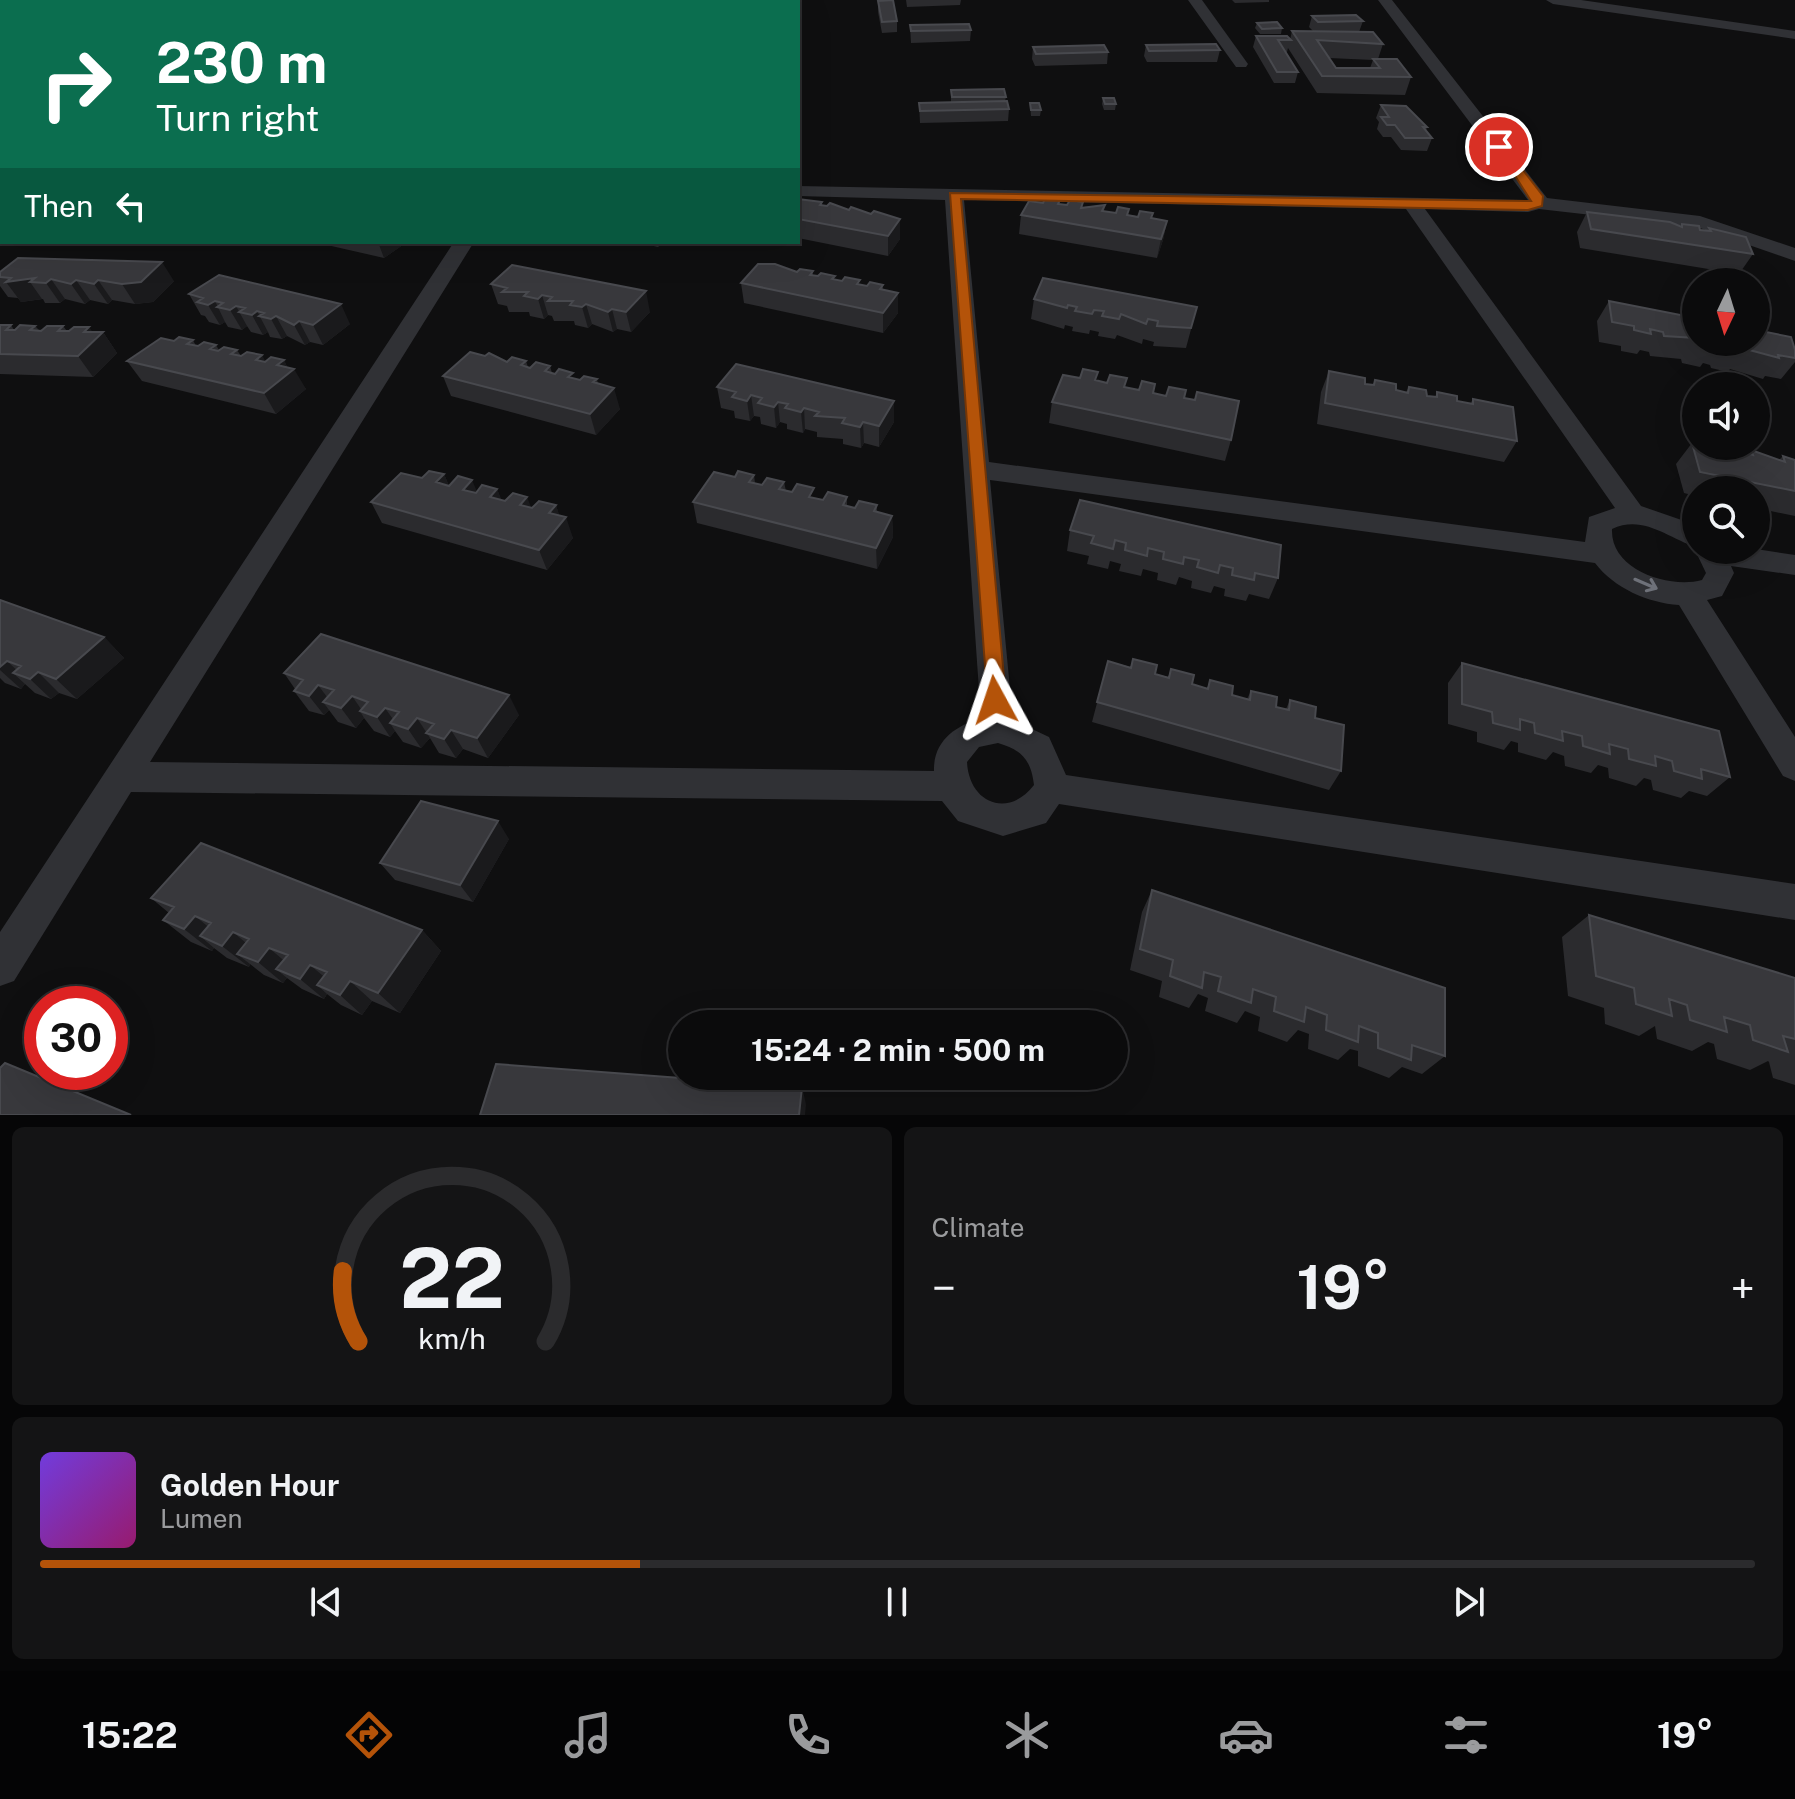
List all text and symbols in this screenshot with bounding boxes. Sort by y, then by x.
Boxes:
text: 230 m [156,30,328,96]
icon: right [24,32,128,136]
text: Turn right [156,97,319,139]
pin [1465,113,1533,181]
icon: arrive [1477,125,1521,169]
icon: left [109,184,153,228]
text: Then [24,188,93,224]
north arrow [1682,268,1770,356]
map controls [1682,268,1770,564]
button: sound [1682,372,1770,460]
button: search [1682,476,1770,564]
one-way arrow [1633,578,1657,593]
position arrow [953,658,1037,742]
speed limit sign: 30 [24,986,128,1090]
text: 15:24 · 2 min · 500 m [751,1032,1045,1068]
text: Climate [932,1212,1025,1243]
text: 22 [399,1229,505,1327]
text: 19° [1296,1252,1390,1323]
text: − [932,1262,956,1314]
text: + [1731,1262,1755,1314]
text: km/h [418,1322,485,1355]
text: Golden Hour [160,1467,339,1503]
text: Lumen [160,1503,243,1534]
icon: previous [304,1580,348,1624]
icon: pause [875,1580,919,1624]
icon: next [1447,1580,1491,1624]
icon: directions [341,1707,397,1763]
icon: music [560,1707,616,1763]
icon: phone [780,1707,836,1763]
icon: climate [999,1707,1055,1763]
icon: car [1218,1707,1274,1763]
icon: filters [1438,1707,1494,1763]
text: 15:22 [82,1714,178,1756]
text: 19° [1657,1714,1713,1756]

